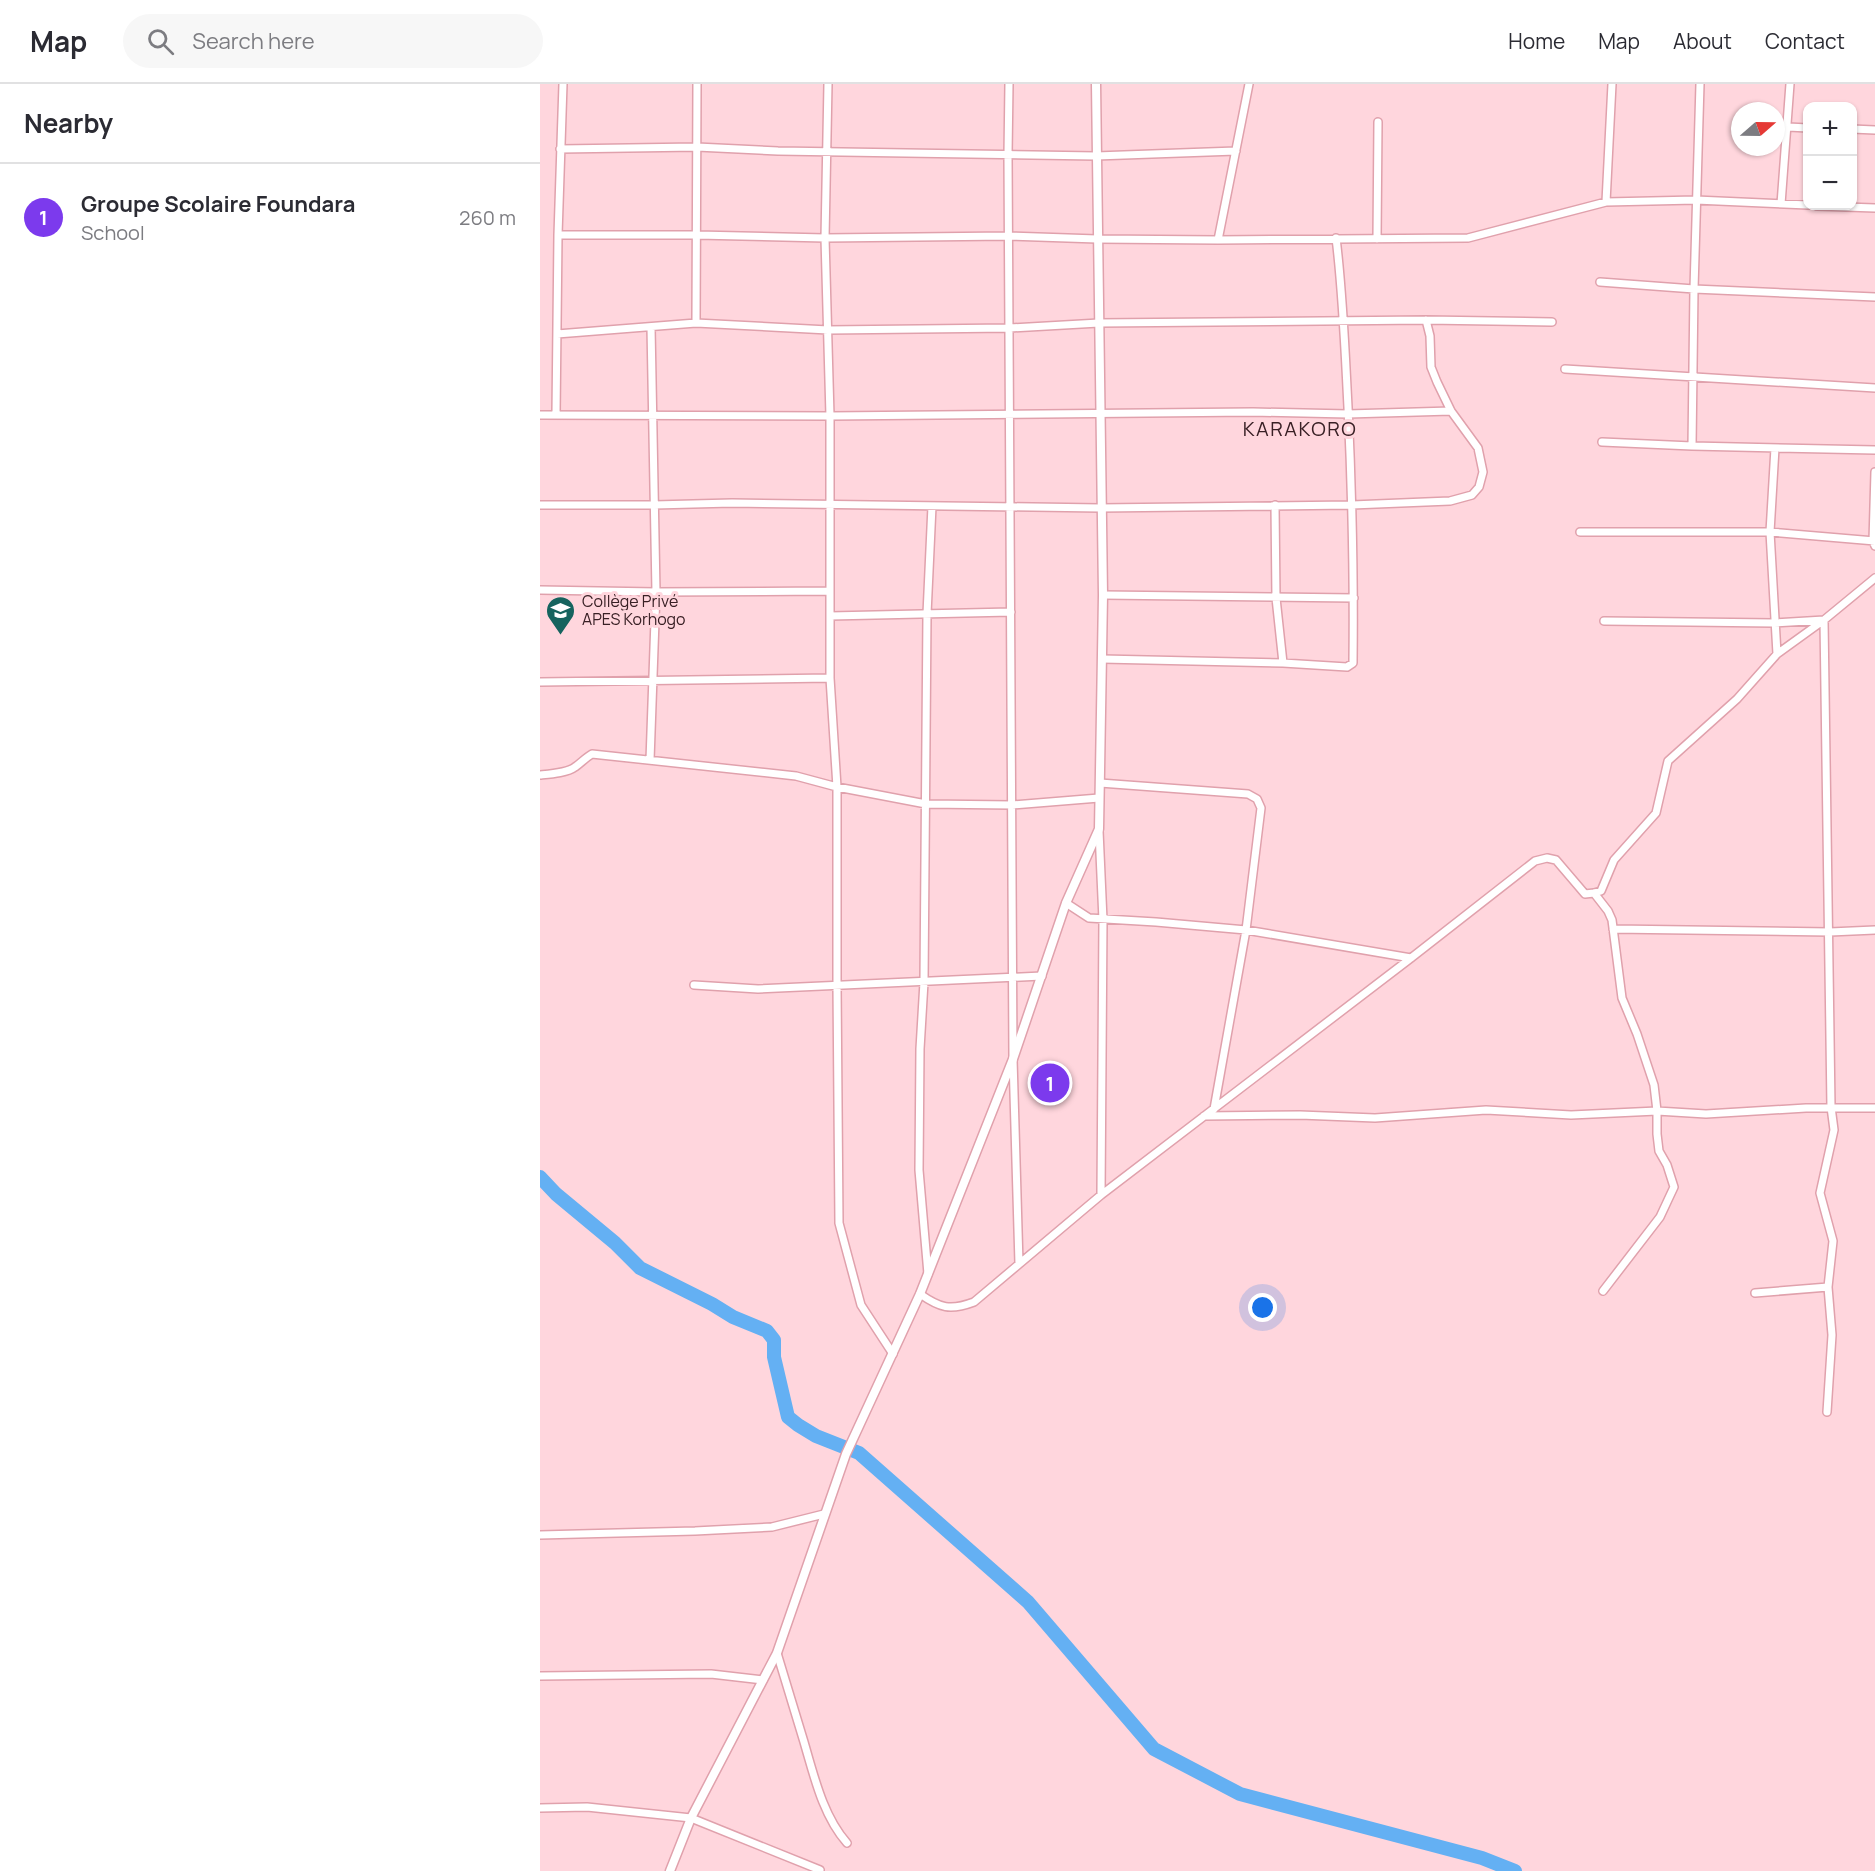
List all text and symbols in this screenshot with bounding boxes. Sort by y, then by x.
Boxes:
search box [123,14,543,68]
text: Map [30,22,87,60]
icon: search [144,25,177,58]
text: Search here [192,26,315,56]
text: Home [1508,27,1565,55]
text: Map [1598,27,1640,55]
text: About [1673,27,1732,55]
text: Contact [1765,27,1845,55]
north arrow [1731,102,1785,156]
map controls [1803,102,1857,210]
button: + [1803,102,1857,156]
text: Nearby [24,105,113,141]
button: − [1803,156,1857,210]
text: Groupe Scolaire Foundara [81,189,355,219]
text: 1 [39,204,48,231]
text: 260 m [459,204,516,231]
text: School [81,219,145,246]
district label: KARAKORO [1243,415,1357,442]
place label: Collège Privé APES Korhogo [582,590,686,630]
school or university icon: Collège Privé APES Korhogo [545,594,577,636]
pin: 1 [1030,1060,1070,1106]
your location [1248,1293,1277,1322]

